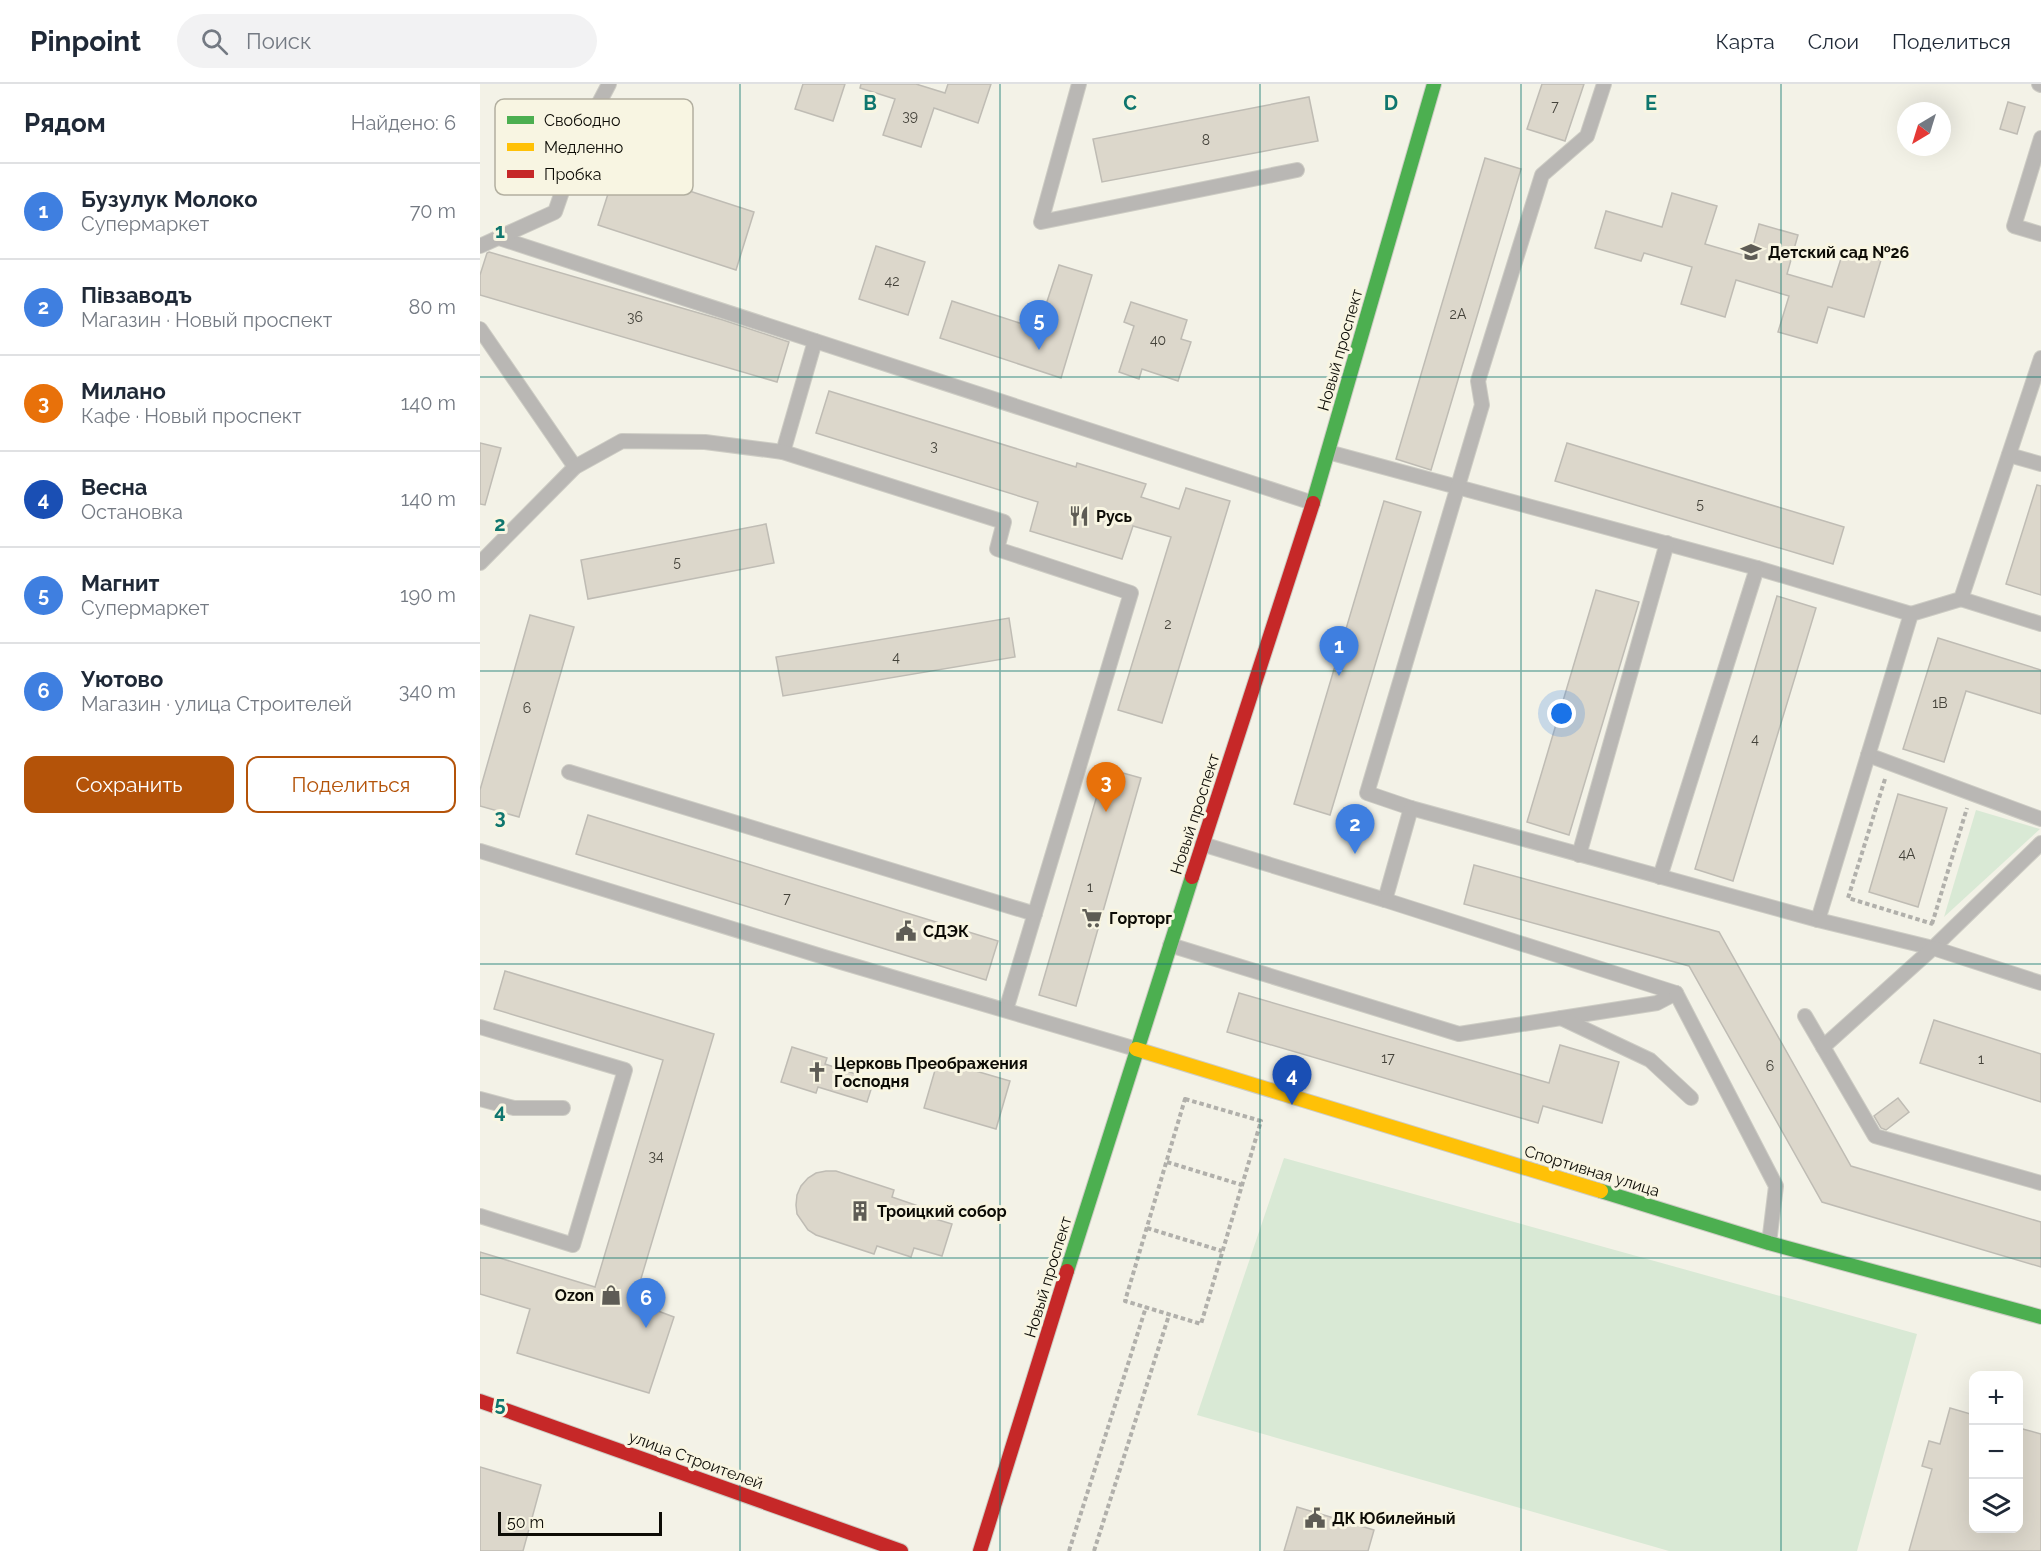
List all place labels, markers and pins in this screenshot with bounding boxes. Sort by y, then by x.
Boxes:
school or university icon: Детский сад №26 [1739,240,1763,264]
place label: Детский сад №26 [1768,243,1909,262]
pin: 5 [1020,300,1058,350]
restaurant icon: Русь [1067,504,1091,528]
place label: Русь [1096,507,1133,526]
pin: 1 [1320,626,1358,676]
pin: 3 [1086,762,1126,812]
pin: 2 [1336,804,1374,854]
supermarket icon: Горторг [1080,906,1104,930]
place label: Горторг [1109,909,1172,928]
public building icon: СДЭК [894,919,918,943]
place label: СДЭК [923,922,969,941]
place label: Церковь Преображения Господня [834,1054,1028,1091]
pin: 4 [1272,1056,1312,1105]
church icon: Церковь Преображения Господня [805,1060,829,1084]
building icon: Троицкий собор [848,1199,872,1223]
place label: Троицкий собор [877,1202,1007,1221]
pin: 6 [626,1278,666,1328]
shop icon: Ozon [599,1283,623,1307]
place label: Ozon [555,1286,594,1305]
public building icon: ДК Юбилейный [1303,1506,1327,1530]
place label: ДК Юбилейный [1332,1509,1456,1528]

